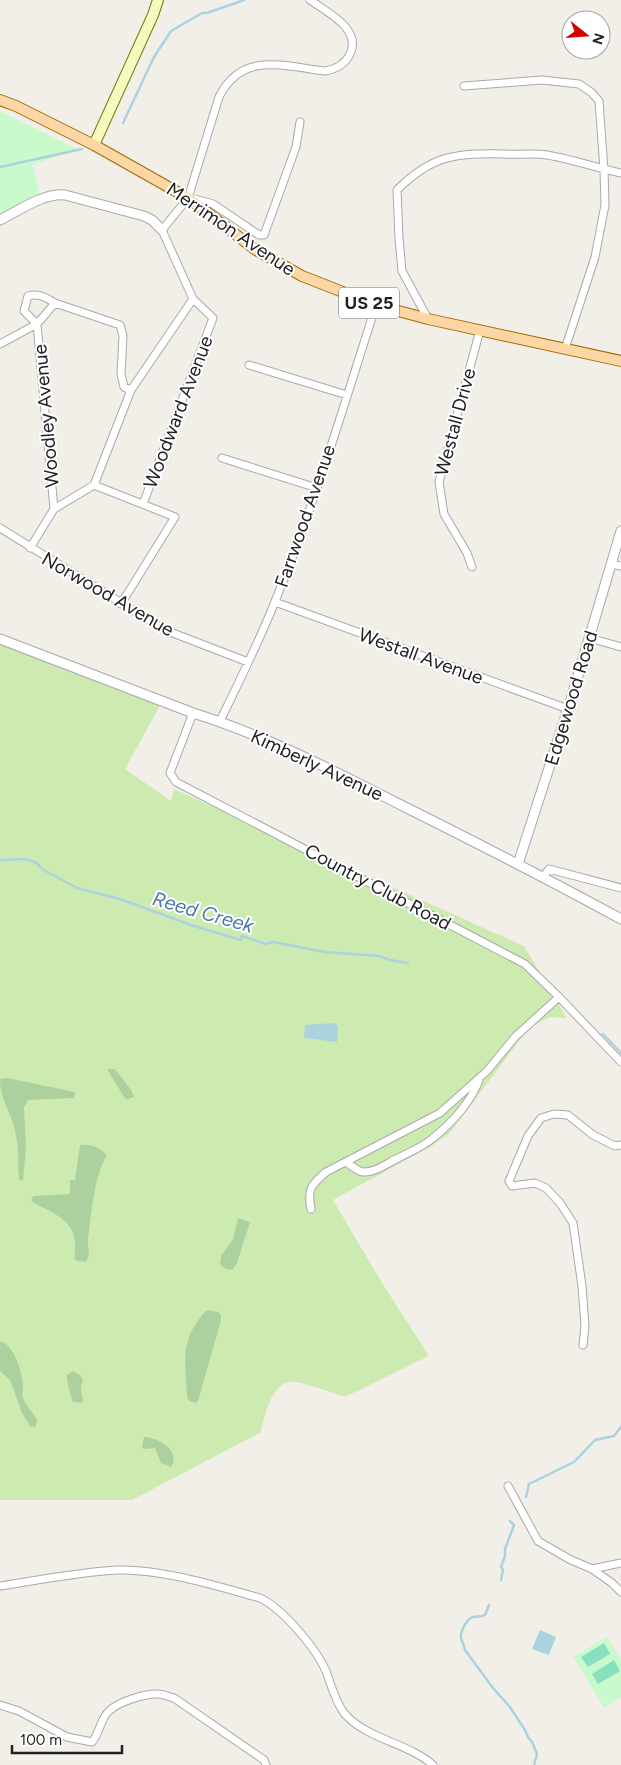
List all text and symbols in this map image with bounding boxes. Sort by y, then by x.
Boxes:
north arrow [561,10,611,60]
text: N [588,31,608,46]
street label: Merrimon Avenue [162,177,300,281]
road number: US 25 [339,288,399,318]
street label: Woodward Avenue [138,332,218,492]
street label: Woodley Avenue [28,343,64,489]
street label: Westall Drive [430,366,480,478]
street label: Farrwood Avenue [270,442,340,590]
street label: Norwood Avenue [38,547,178,641]
street label: Westall Avenue [356,623,486,689]
street label: Edgewood Road [540,628,602,768]
street label: Kimberly Avenue [247,724,387,806]
street label: Country Club Road [301,839,455,935]
water label: Reed Creek [150,886,257,938]
scale bar [12,1722,122,1754]
text: 100 m [20,1731,62,1749]

